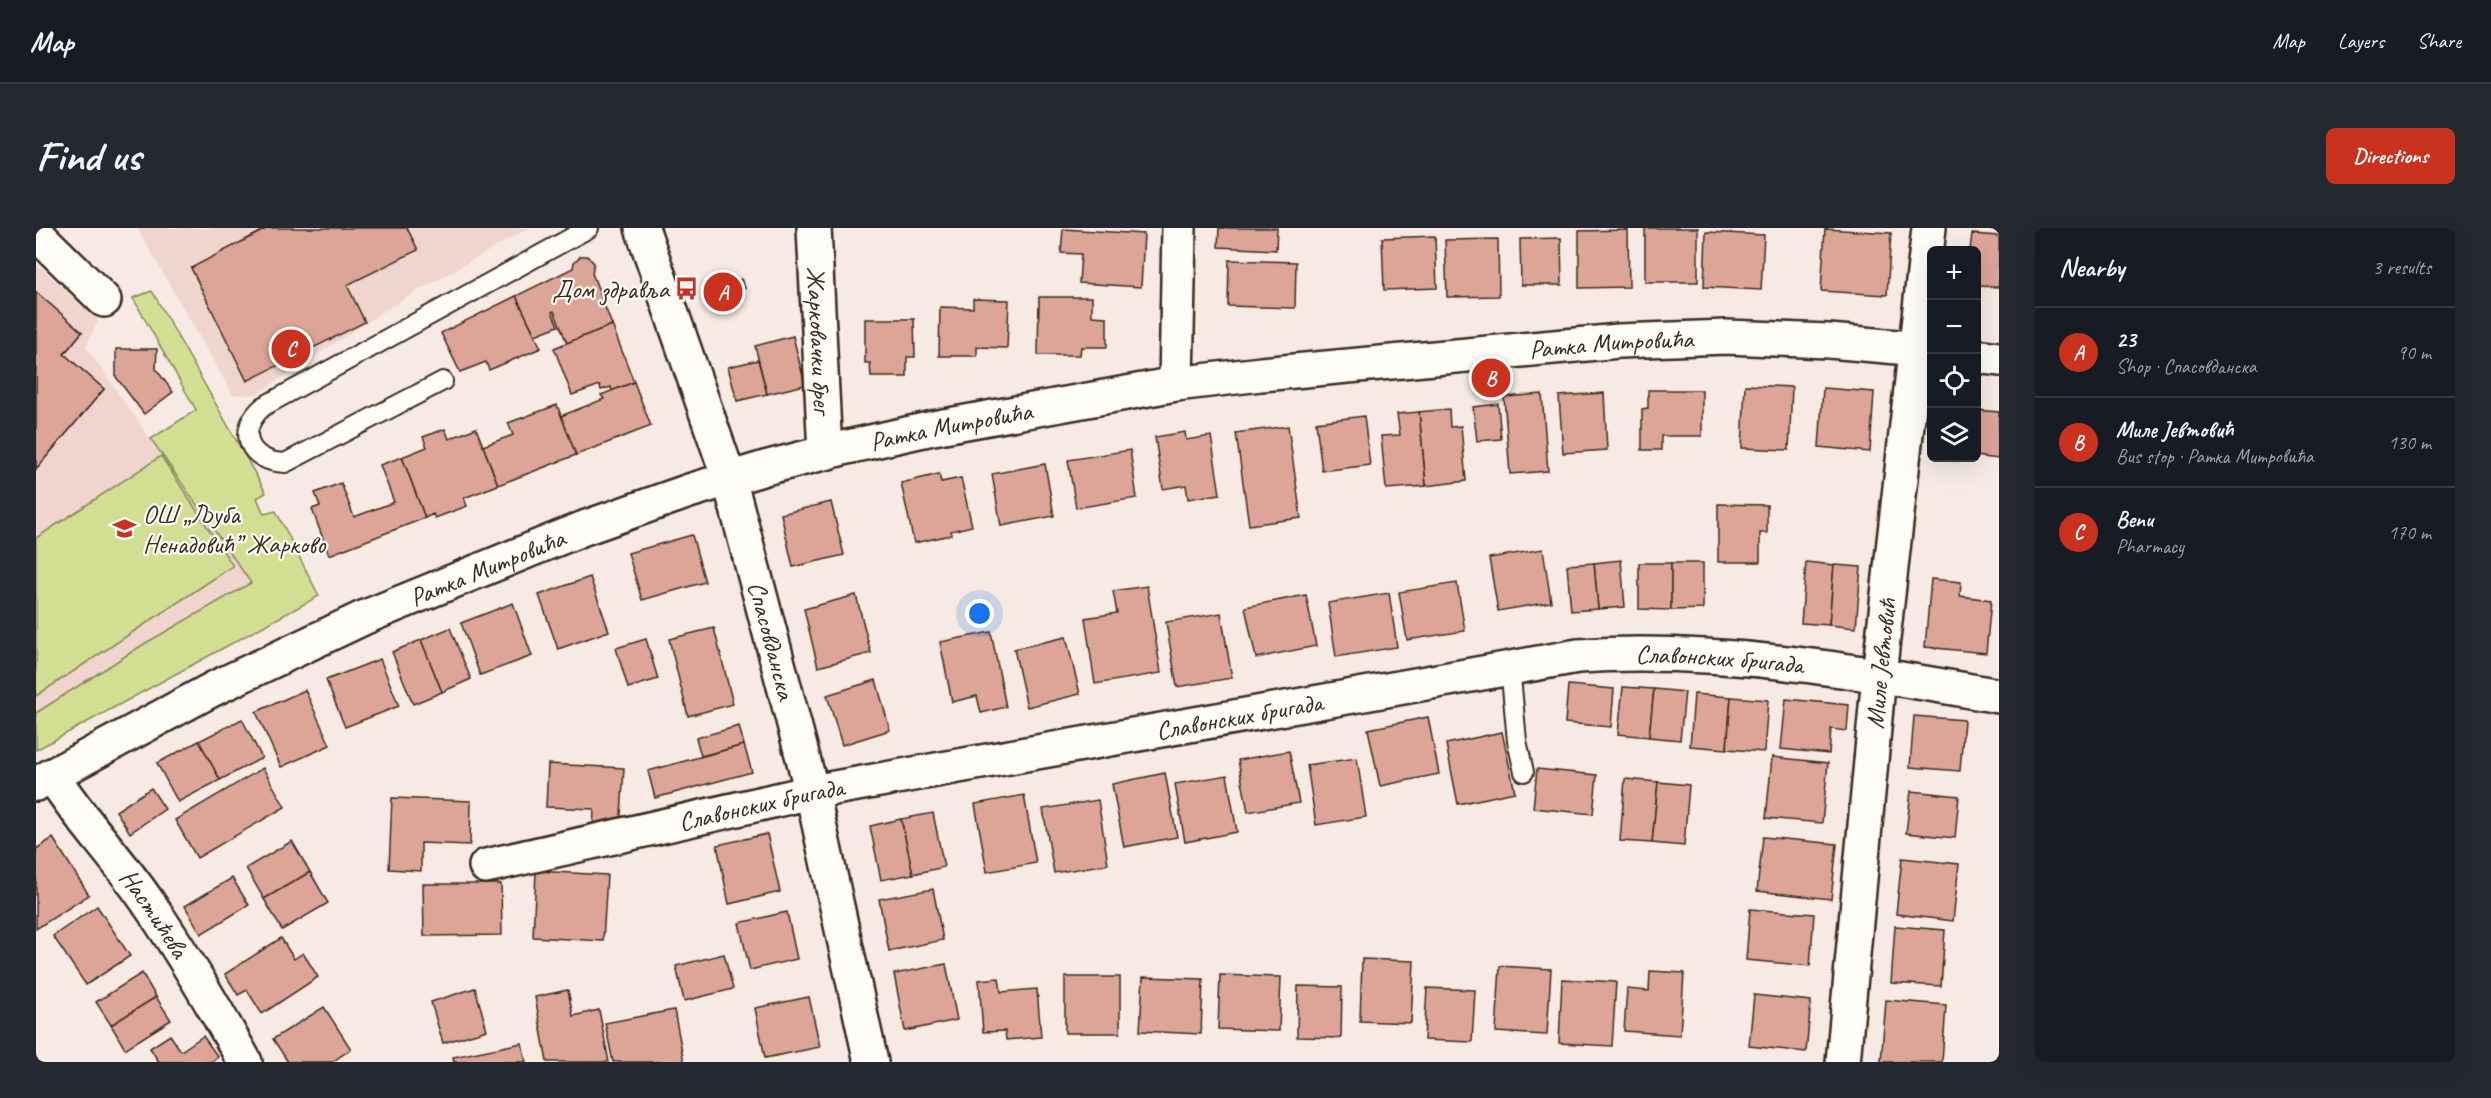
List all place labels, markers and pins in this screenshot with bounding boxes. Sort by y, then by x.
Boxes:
pin: A [704,270,742,314]
place label: Дом здравља [552,273,671,306]
bus stop icon: Дом здравља [674,276,700,302]
pin: C [272,326,310,372]
pin: B [1472,356,1510,400]
place label: ОШ „Љуба Ненадовић” Жарково [143,498,327,561]
school or university icon: ОШ „Љуба Ненадовић” Жарково [112,516,138,542]

